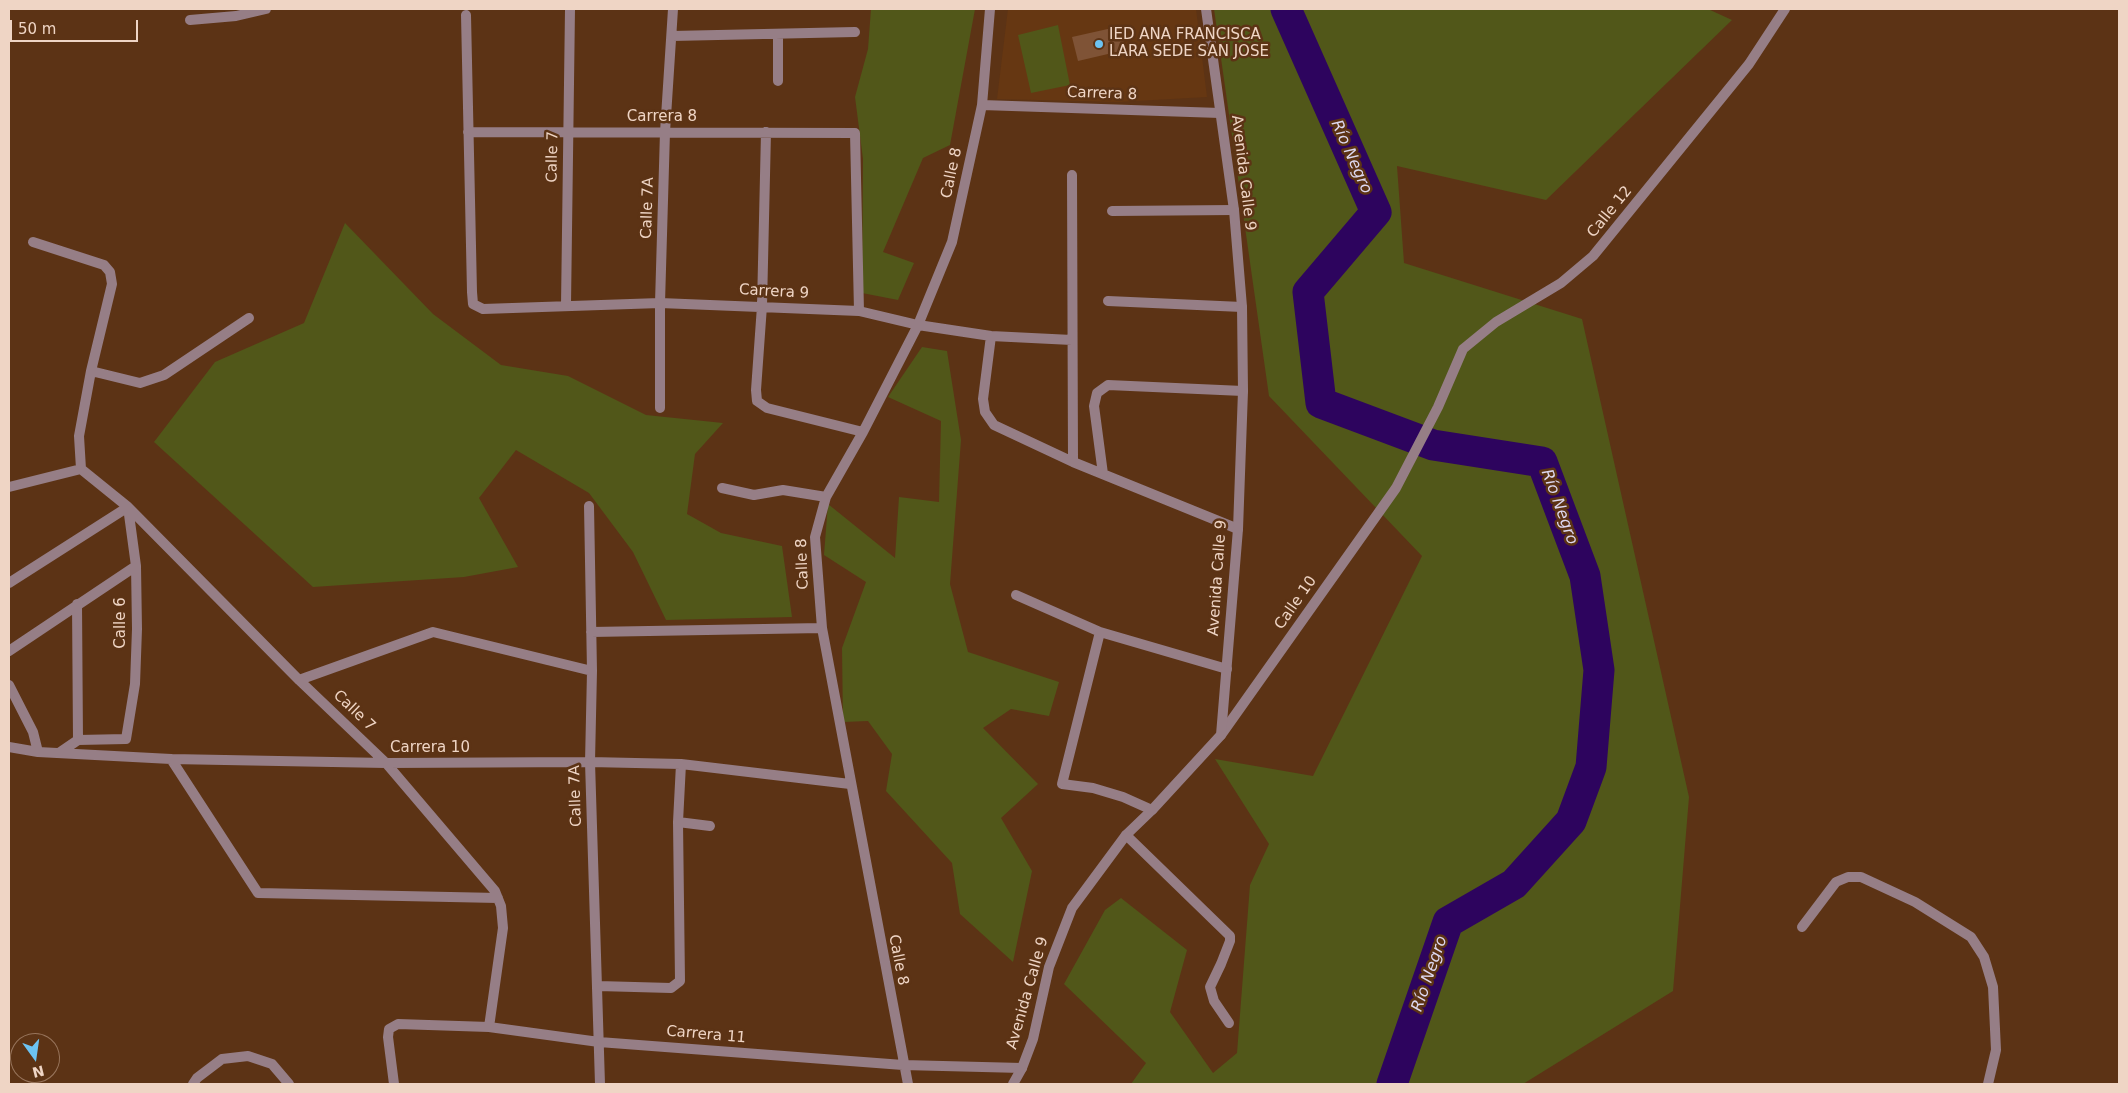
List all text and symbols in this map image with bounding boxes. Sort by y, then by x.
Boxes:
scale bar [12,10,140,42]
text: 50 m [18,20,56,38]
place label: IED ANA FRANCISCA LARA SEDE SAN JOSE [1109,26,1269,61]
marker: IED ANA FRANCISCA LARA SEDE SAN JOSE [1093,38,1105,50]
street label: Carrera 8 [1067,84,1137,104]
street label: Carrera 8 [627,108,697,126]
street label: Avenida Calle 9 [1227,114,1259,232]
water label: Río Negro [1326,117,1376,197]
street label: Calle 7 [544,131,562,183]
street label: Calle 8 [938,146,966,200]
street label: Calle 7A [638,177,658,239]
street label: Calle 12 [1584,183,1636,241]
street label: Carrera 9 [738,281,810,303]
water label: Río Negro [1537,467,1581,547]
street label: Avenida Calle 9 [1205,519,1231,637]
street label: Calle 8 [793,538,813,590]
street label: Calle 10 [1271,573,1321,633]
street label: Calle 6 [112,597,130,649]
street label: Calle 7 [329,687,379,735]
street label: Carrera 10 [390,739,470,757]
street label: Calle 7A [566,765,586,827]
street label: Calle 8 [884,933,912,987]
water label: Río Negro [1408,934,1452,1014]
street label: Avenida Calle 9 [1003,935,1053,1051]
street label: Carrera 11 [665,1023,747,1047]
north arrow [10,1033,60,1083]
text: N [31,1062,46,1081]

